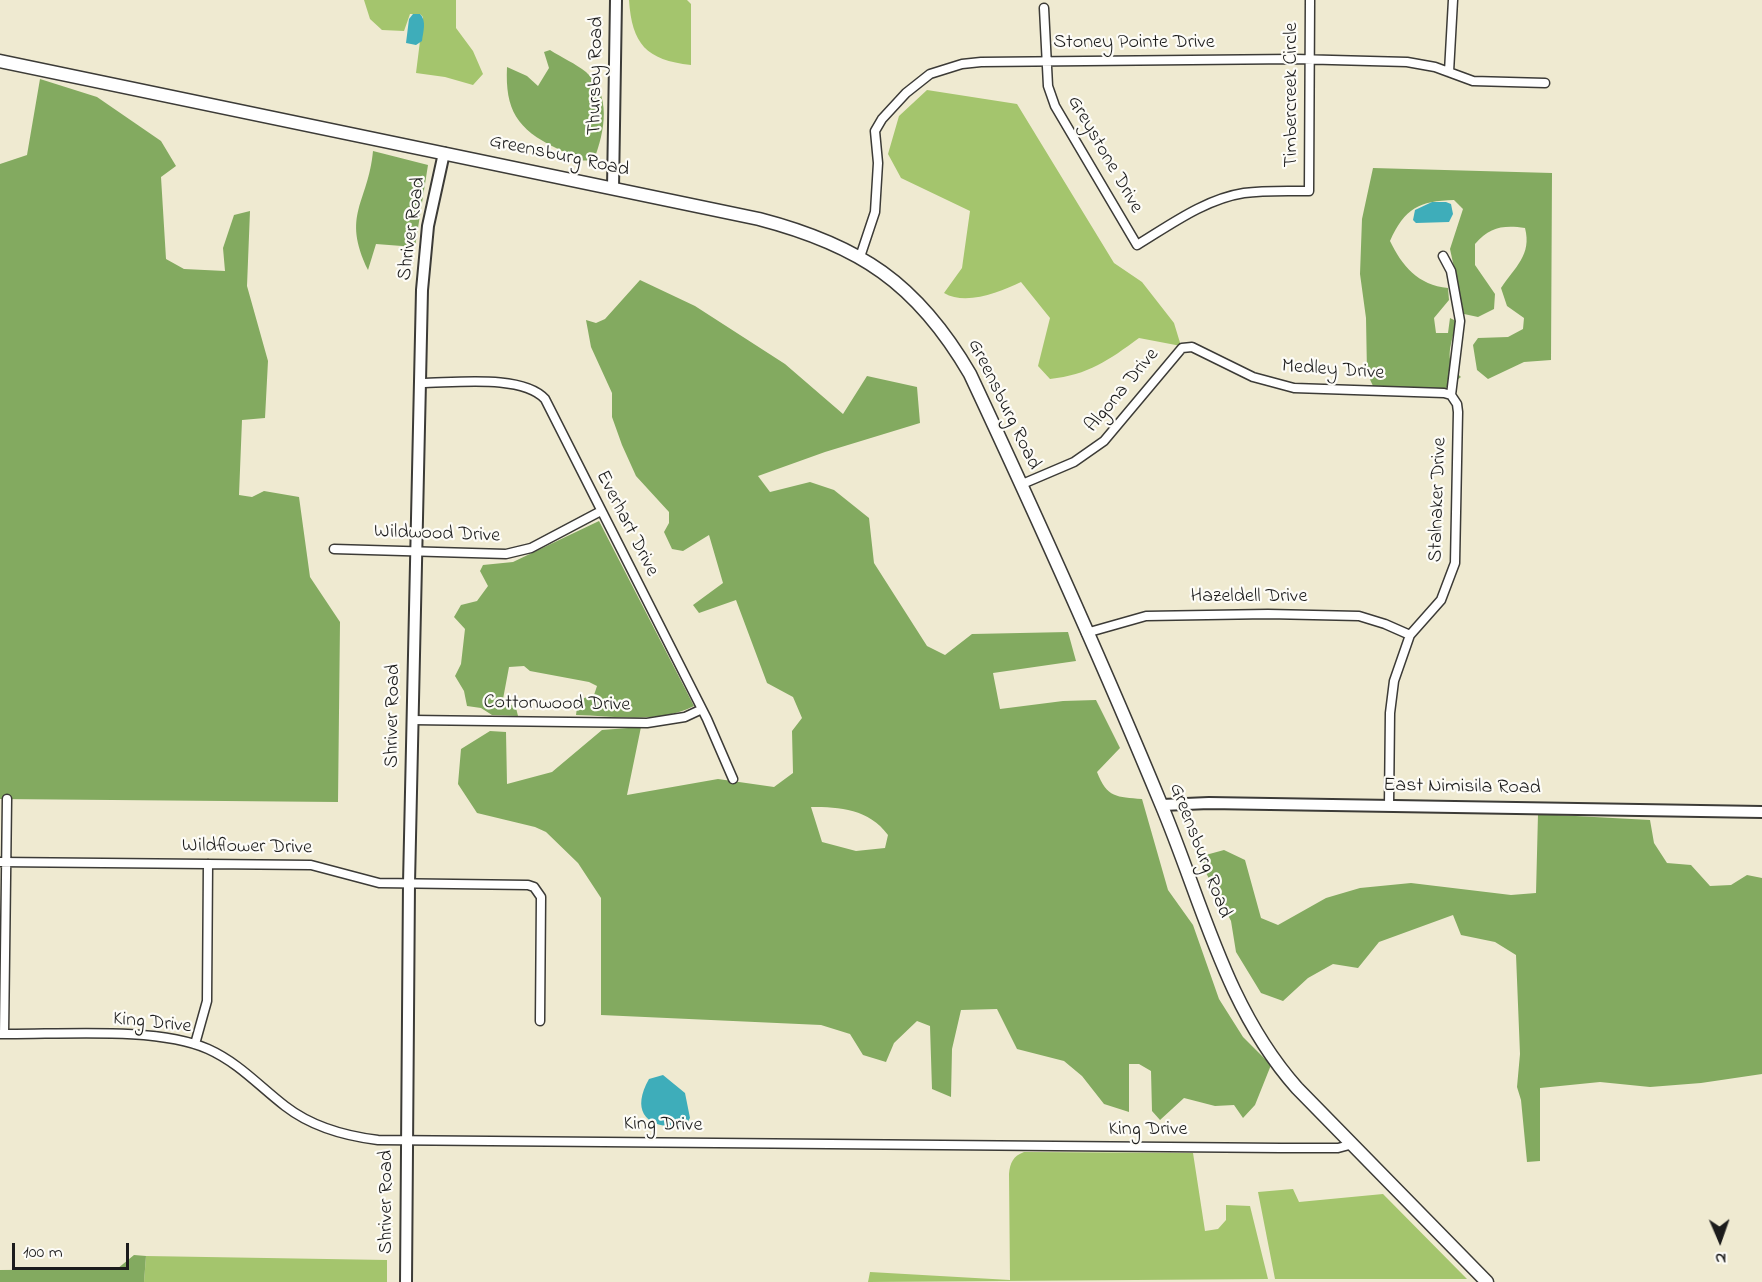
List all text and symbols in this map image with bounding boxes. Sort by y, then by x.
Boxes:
street label: Thursby Road [584,16,610,136]
street label: Timbercreek Circle [1281,22,1305,168]
street label: Stoney Pointe Drive [1053,32,1215,56]
street label: Greystone Drive [1061,92,1147,218]
street label: Greensburg Road [487,130,631,184]
street label: Shriver Road [394,176,432,282]
street label: Greensburg Road [961,336,1045,474]
street label: Algona Drive [1081,344,1165,438]
street label: Medley Drive [1281,355,1385,387]
street label: Stalnaker Drive [1425,437,1453,563]
street label: Everhart Drive [589,467,663,581]
street label: Wildwood Drive [373,521,501,549]
street label: Hazeldell Drive [1191,586,1307,610]
street label: Shriver Road [381,664,407,768]
street label: Cottonwood Drive [483,692,631,718]
street label: East Nimisila Road [1383,775,1541,801]
street label: Greensburg Road [1162,780,1236,922]
street label: Wildflower Drive [182,835,312,861]
street label: King Drive [112,1008,192,1040]
street label: King Drive [623,1113,703,1139]
street label: King Drive [1109,1119,1187,1143]
street label: Shriver Road [376,1150,400,1254]
north arrow [1690,1210,1750,1270]
scale bar [15,1231,132,1269]
text: 100 m [23,1240,63,1266]
text: N [1715,1246,1726,1270]

